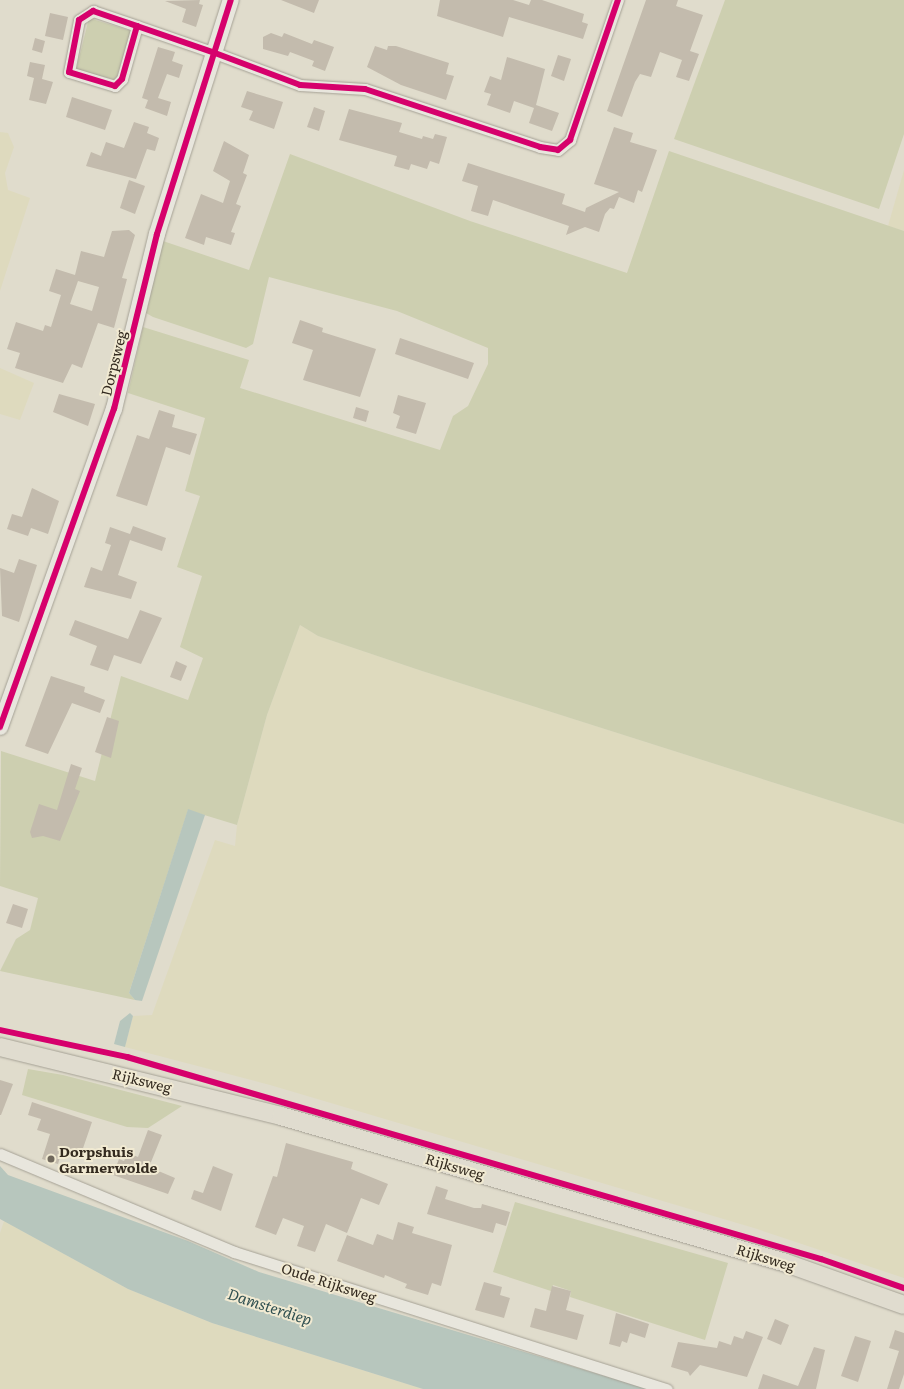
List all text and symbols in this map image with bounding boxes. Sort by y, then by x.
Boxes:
street label: Dorpsweg [97,328,129,398]
street label: Rijksweg [111,1065,173,1095]
place label: Dorpshuis Garmerwolde [59,1143,158,1176]
street label: Rijksweg [424,1150,486,1182]
marker: Dorpshuis Garmerwolde [46,1154,56,1164]
street label: Rijksweg [735,1240,797,1274]
street label: Oude Rijksweg [280,1259,378,1305]
water label: Damsterdiep [226,1284,314,1328]

